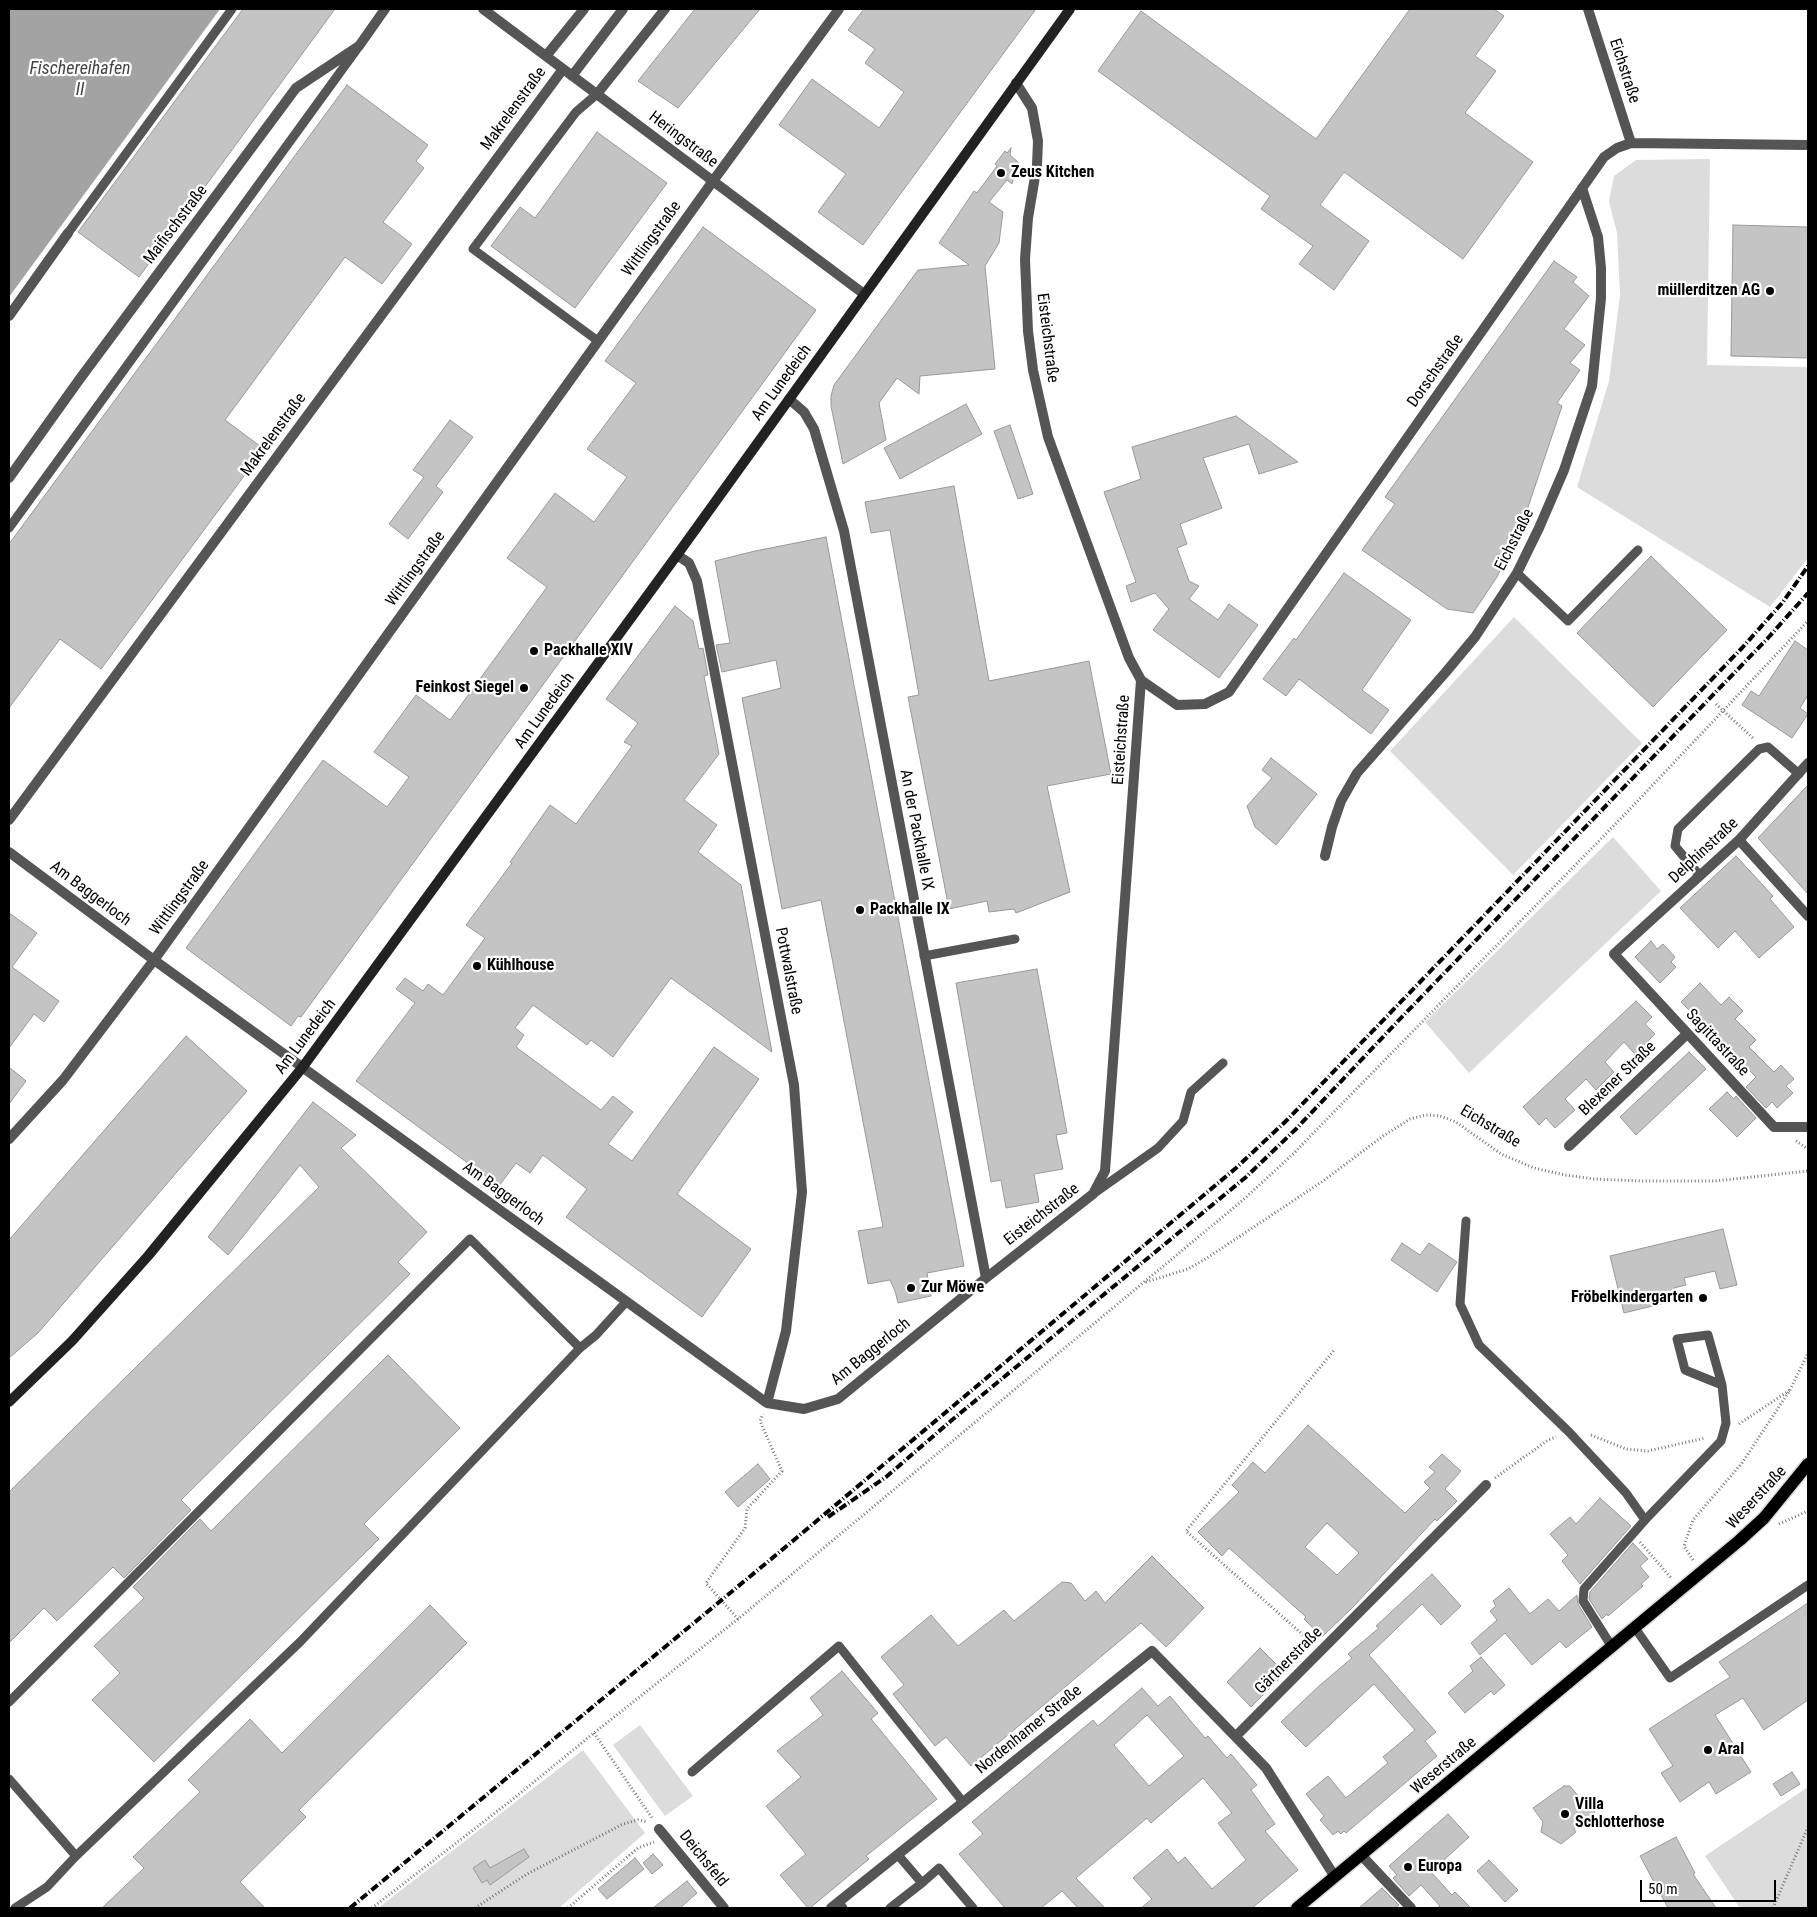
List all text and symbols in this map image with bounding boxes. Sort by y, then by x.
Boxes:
street label: Eichstraße [1605,36,1643,106]
water label: Fischereihafen II [29,58,131,100]
street label: Makrelenstraße [477,64,551,154]
street label: Heringstraße [645,108,721,172]
place label: Zeus Kitchen [1011,163,1094,183]
marker: Zeus Kitchen [995,167,1007,179]
street label: Maifischstraße [140,182,212,268]
street label: Wittlingstraße [618,198,686,280]
place label: müllerditzen AG [1657,281,1760,301]
marker: müllerditzen AG [1764,285,1776,297]
street label: Eisteichstraße [1032,292,1062,384]
street label: Dorschstraße [1404,331,1468,411]
street label: Am Lunedeich [748,341,816,425]
street label: Makrelenstraße [237,390,311,480]
street label: Eichstraße [1491,506,1539,574]
street label: Wittlingstraße [382,528,450,610]
place label: Packhalle XIV [544,641,633,661]
marker: Packhalle XIV [528,645,540,657]
street label: Am Lunedeich [511,669,579,753]
place label: Feinkost Siegel [415,678,514,698]
marker: Feinkost Siegel [518,682,530,694]
street label: Eisteichstraße [1109,694,1135,786]
street label: An der Packhalle IX [895,768,937,892]
street label: Delphinstraße [1665,814,1743,888]
street label: Am Baggerloch [46,857,134,931]
street label: Wittlingstraße [146,857,214,939]
place label: Packhalle IX [870,900,950,920]
marker: Packhalle IX [854,904,866,916]
street label: Pottwalstraße [770,926,806,1016]
place label: Kühlhouse [487,956,554,976]
marker: Kühlhouse [471,960,483,972]
street label: Am Lunedeich [271,996,341,1078]
street label: Sagittastraße [1681,1005,1753,1081]
street label: Blexener Straße [1576,1038,1660,1120]
street label: Eichstraße [1456,1102,1524,1152]
street label: Am Baggerloch [458,1158,548,1230]
street label: Eisteichstraße [1001,1180,1083,1250]
place label: Zur Möwe [921,1278,984,1298]
marker: Zur Möwe [905,1282,917,1294]
place label: Fröbelkindergarten [1571,1288,1693,1308]
marker: Fröbelkindergarten [1697,1292,1709,1304]
street label: Am Baggerloch [828,1314,914,1390]
street label: Weserstraße [1723,1462,1791,1534]
street label: Gärtnerstraße [1251,1623,1327,1699]
street label: Nordenhamer Straße [972,1681,1086,1779]
street label: Weserstraße [1407,1733,1481,1799]
place label: Aral [1718,1740,1744,1760]
marker: Aral [1702,1744,1714,1756]
place label: Villa Schlotterhose [1575,1795,1664,1833]
marker: Villa Schlotterhose [1559,1808,1571,1820]
street label: Deichsfeld [675,1827,731,1891]
place label: Europa [1418,1857,1462,1877]
marker: Europa [1402,1861,1414,1873]
scale bar [1642,1870,1778,1902]
text: 50 m [1648,1880,1678,1898]

